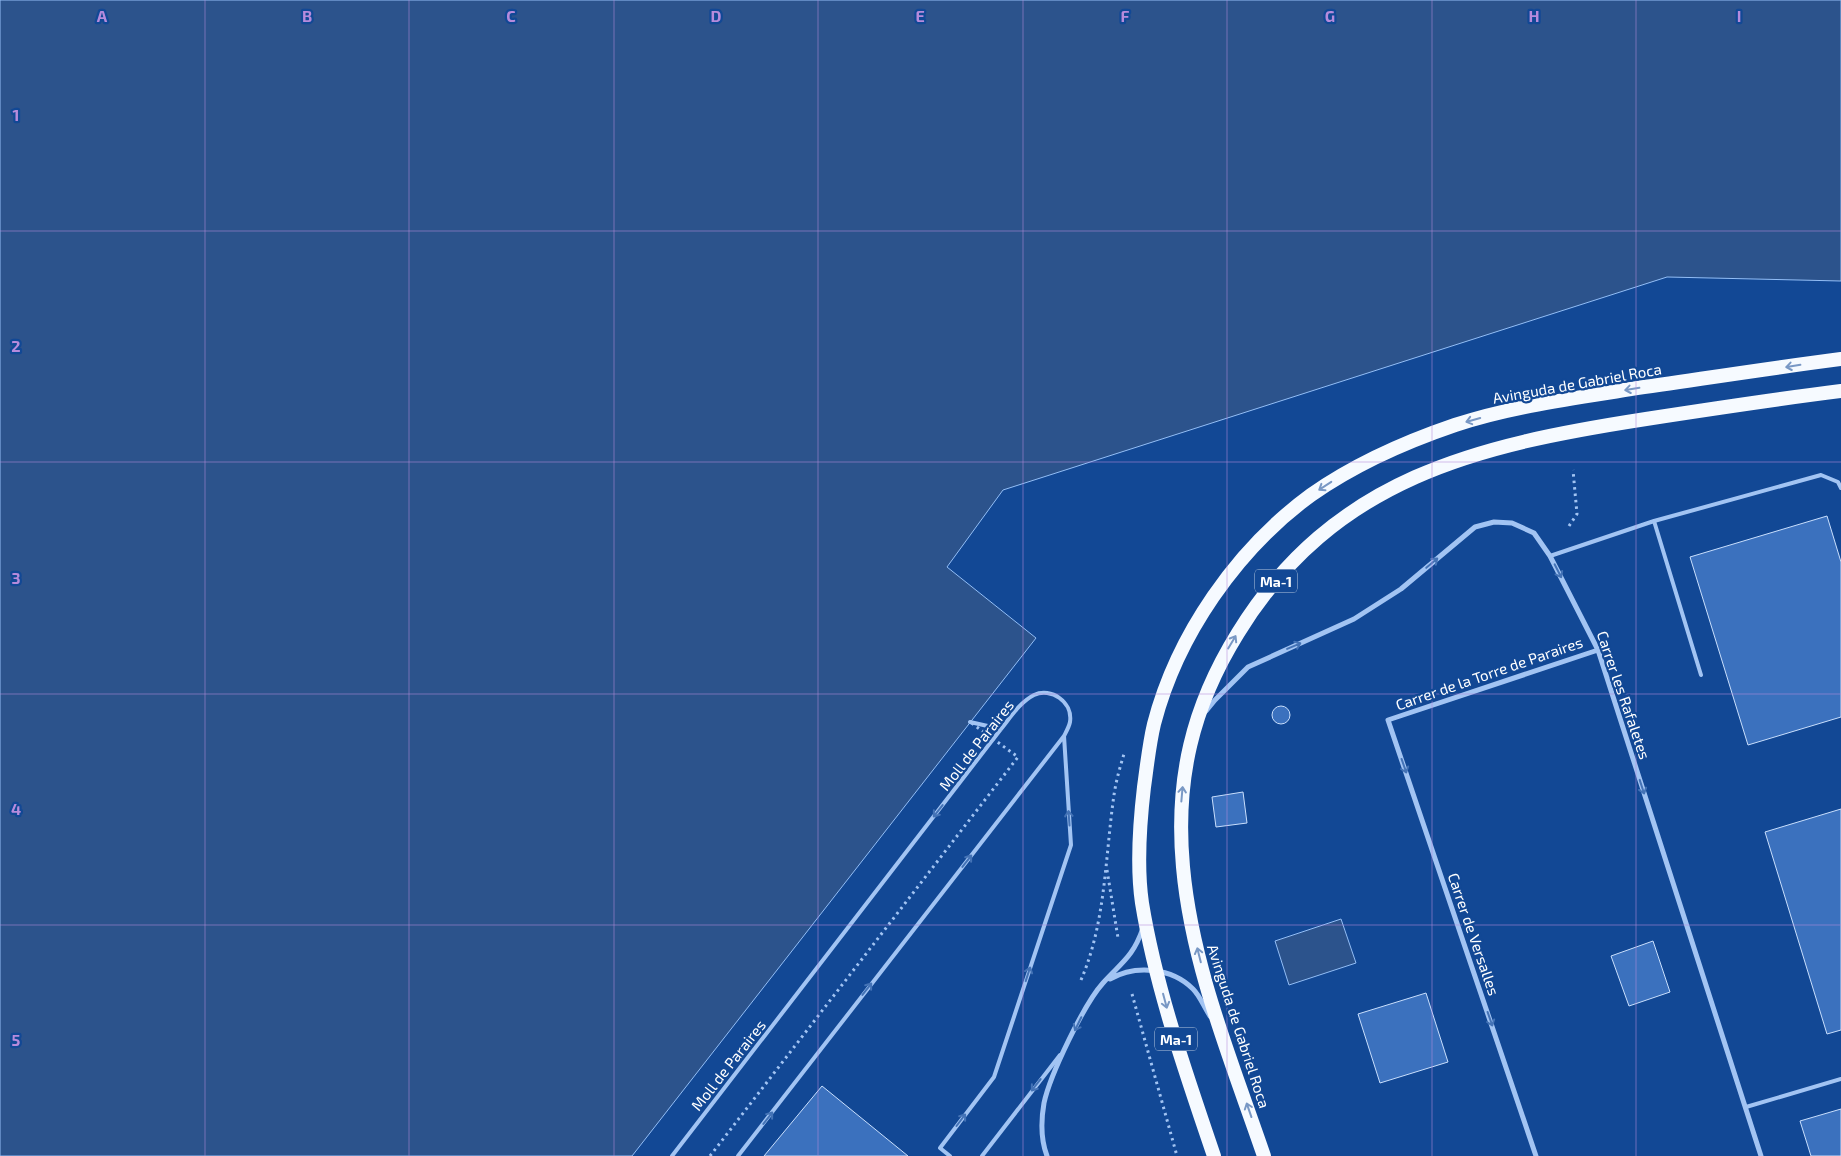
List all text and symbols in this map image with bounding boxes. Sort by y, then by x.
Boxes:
text: A [97,6,108,25]
text: B [302,6,312,25]
text: C [506,6,516,25]
text: D [711,6,722,25]
text: E [915,6,925,25]
text: F [1121,6,1130,25]
text: G [1325,6,1335,25]
text: H [1528,6,1540,25]
text: I [1737,6,1741,25]
text: 1 [13,105,19,124]
text: 2 [11,336,21,355]
street label: Avinguda de Gabriel Roca [1491,359,1663,407]
one-way arrow [1785,361,1801,371]
one-way arrow [1624,385,1640,395]
one-way arrow [1465,415,1481,425]
one-way arrow [1318,481,1332,491]
one-way arrow [1425,557,1438,568]
one-way arrow [1553,563,1563,578]
text: 3 [11,568,21,587]
road number: Ma-1 [1255,570,1297,592]
street label: Carrer les Rafaletes [1594,628,1654,762]
street label: Carrer de la Torre de Paraires [1393,632,1585,714]
one-way arrow [1228,635,1238,649]
one-way arrow [1286,641,1301,651]
street label: Moll de Paraires [935,696,1017,794]
one-way arrow [1400,758,1409,773]
one-way arrow [1638,778,1648,794]
one-way arrow [1177,787,1187,803]
text: 4 [11,799,21,818]
one-way arrow [933,804,944,817]
one-way arrow [1065,810,1074,826]
one-way arrow [962,854,972,868]
street label: Carrer de Versalles [1445,870,1503,998]
street label: Avinguda de Gabriel Roca [1204,942,1274,1110]
one-way arrow [1194,948,1203,964]
one-way arrow [1024,966,1033,982]
one-way arrow [862,983,873,996]
one-way arrow [1161,992,1170,1008]
one-way arrow [1486,1011,1495,1027]
street label: Moll de Paraires [687,1016,769,1114]
one-way arrow [1072,1017,1082,1032]
road number: Ma-1 [1155,1028,1197,1050]
text: 5 [12,1030,21,1049]
one-way arrow [1031,1078,1042,1091]
one-way arrow [1243,1102,1253,1118]
one-way arrow [762,1111,773,1124]
one-way arrow [956,1113,966,1127]

